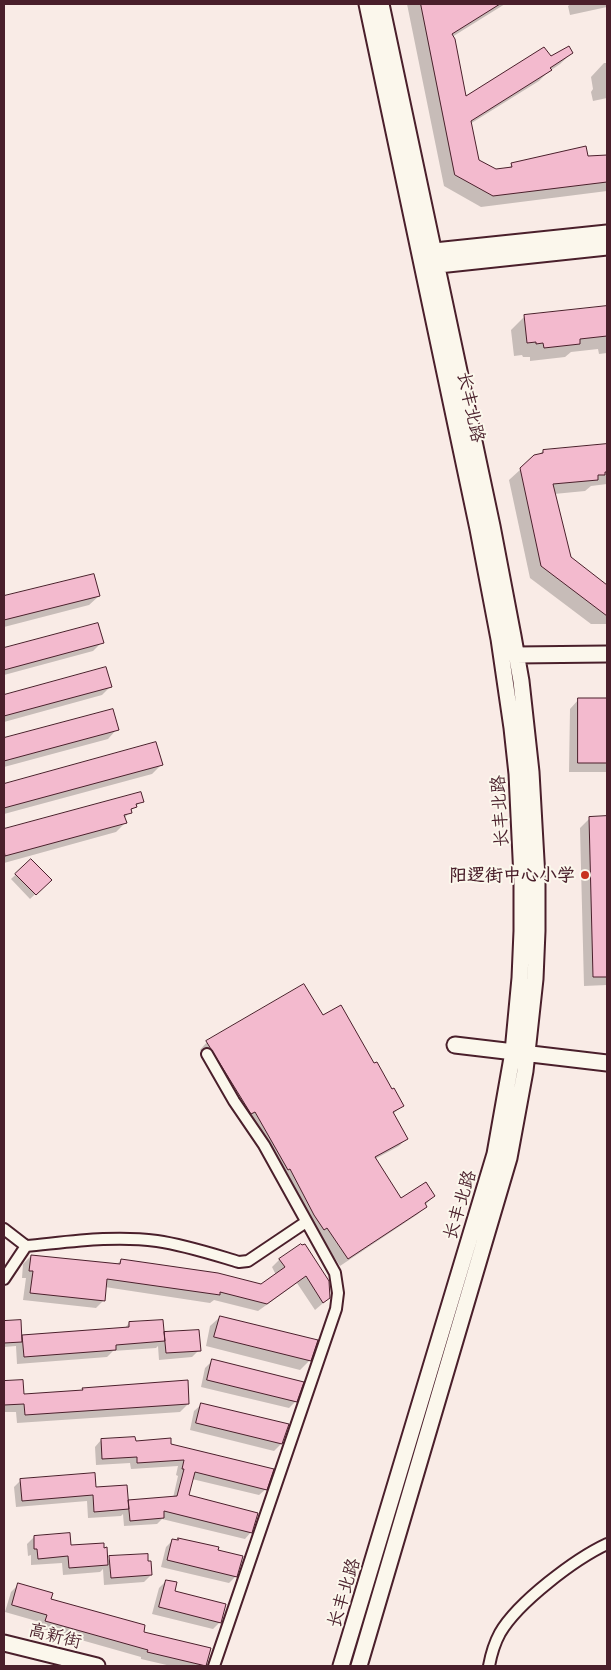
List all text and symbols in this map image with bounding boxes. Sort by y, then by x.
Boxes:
street label: 长丰北路 [453,370,489,444]
street label: 长丰北路 [487,774,513,848]
place label: 阳逻街中心小学 [449,864,575,886]
marker: 阳逻街中心小学 [579,869,591,881]
street label: 长丰北路 [439,1167,481,1243]
street label: 长丰北路 [323,1555,365,1631]
street label: 高新街 [26,1619,84,1653]

